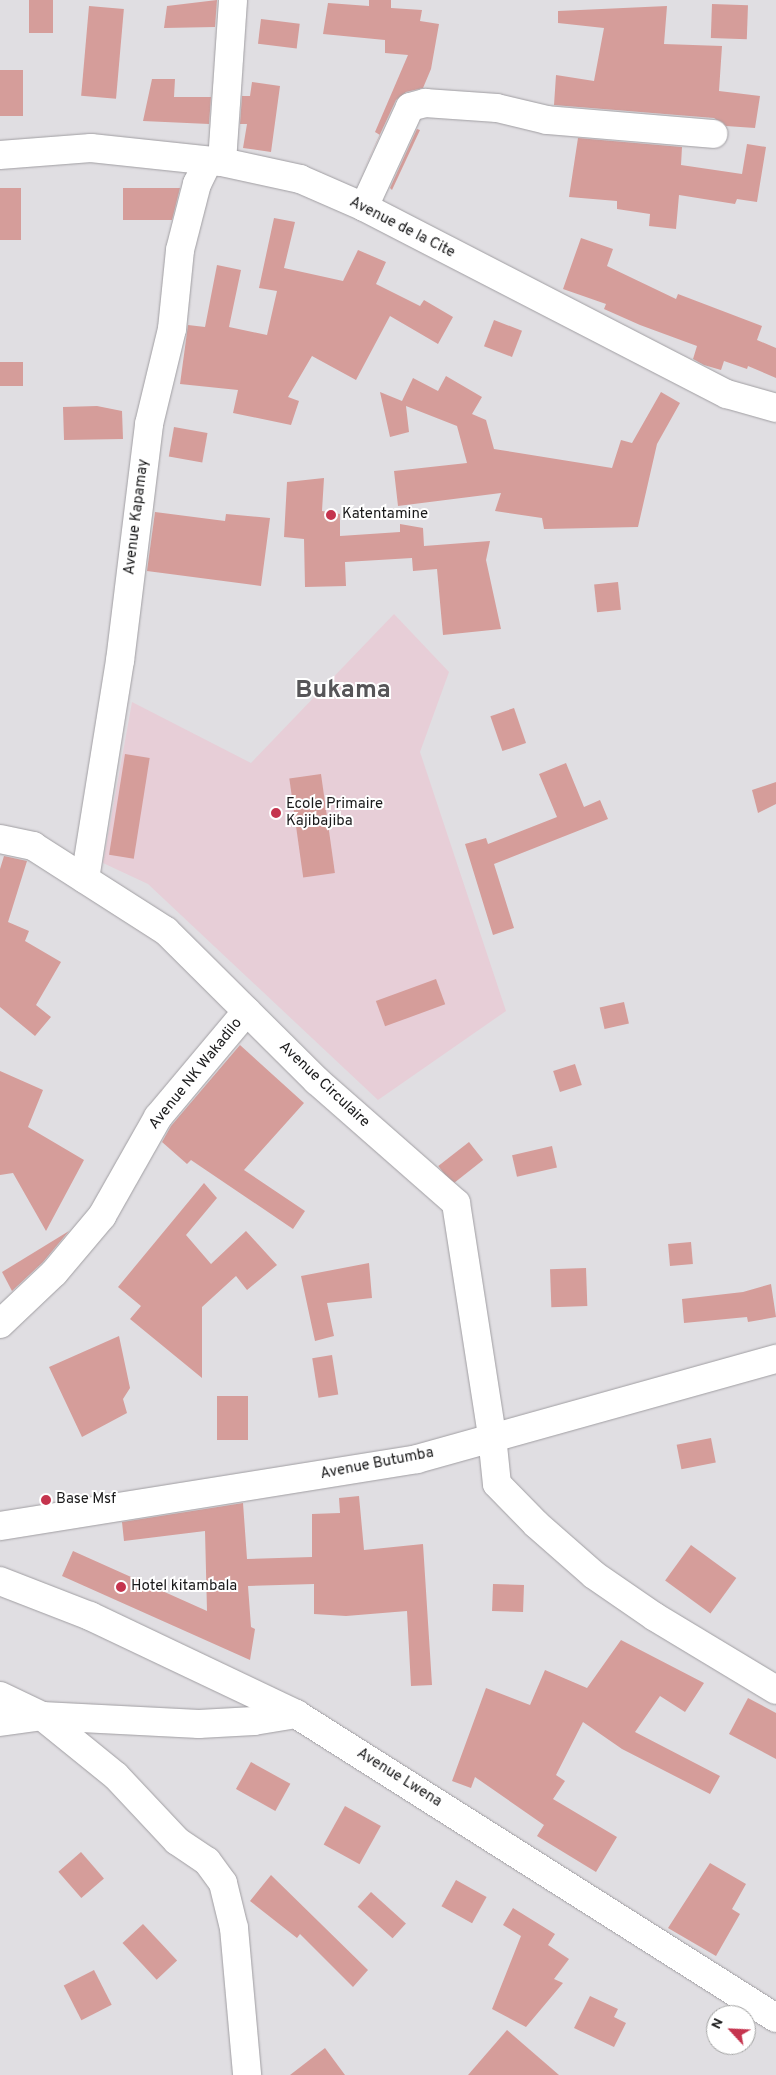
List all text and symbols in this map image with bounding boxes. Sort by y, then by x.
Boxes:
street label: Avenue de la Cite [346,194,458,262]
street label: Avenue Kapamay [121,458,153,576]
place label: Katentamine [342,506,428,524]
marker: Katentamine [324,508,338,522]
district label: Bukama [295,676,391,706]
place label: Ecole Primaire Kajibajiba [286,795,383,830]
marker: Ecole Primaire Kajibajiba [270,807,282,819]
street label: Avenue NK Wakadilo [146,1015,246,1133]
street label: Avenue Circulaire [275,1038,373,1132]
street label: Avenue Butumba [319,1444,435,1484]
place label: Base Msf [56,1491,116,1509]
marker: Base Msf [40,1494,52,1506]
place label: Hotel kitambala [131,1578,237,1596]
marker: Hotel kitambala [115,1581,127,1593]
street label: Avenue Lwena [353,1745,445,1811]
north arrow [706,2005,756,2055]
text: N [708,2016,728,2032]

